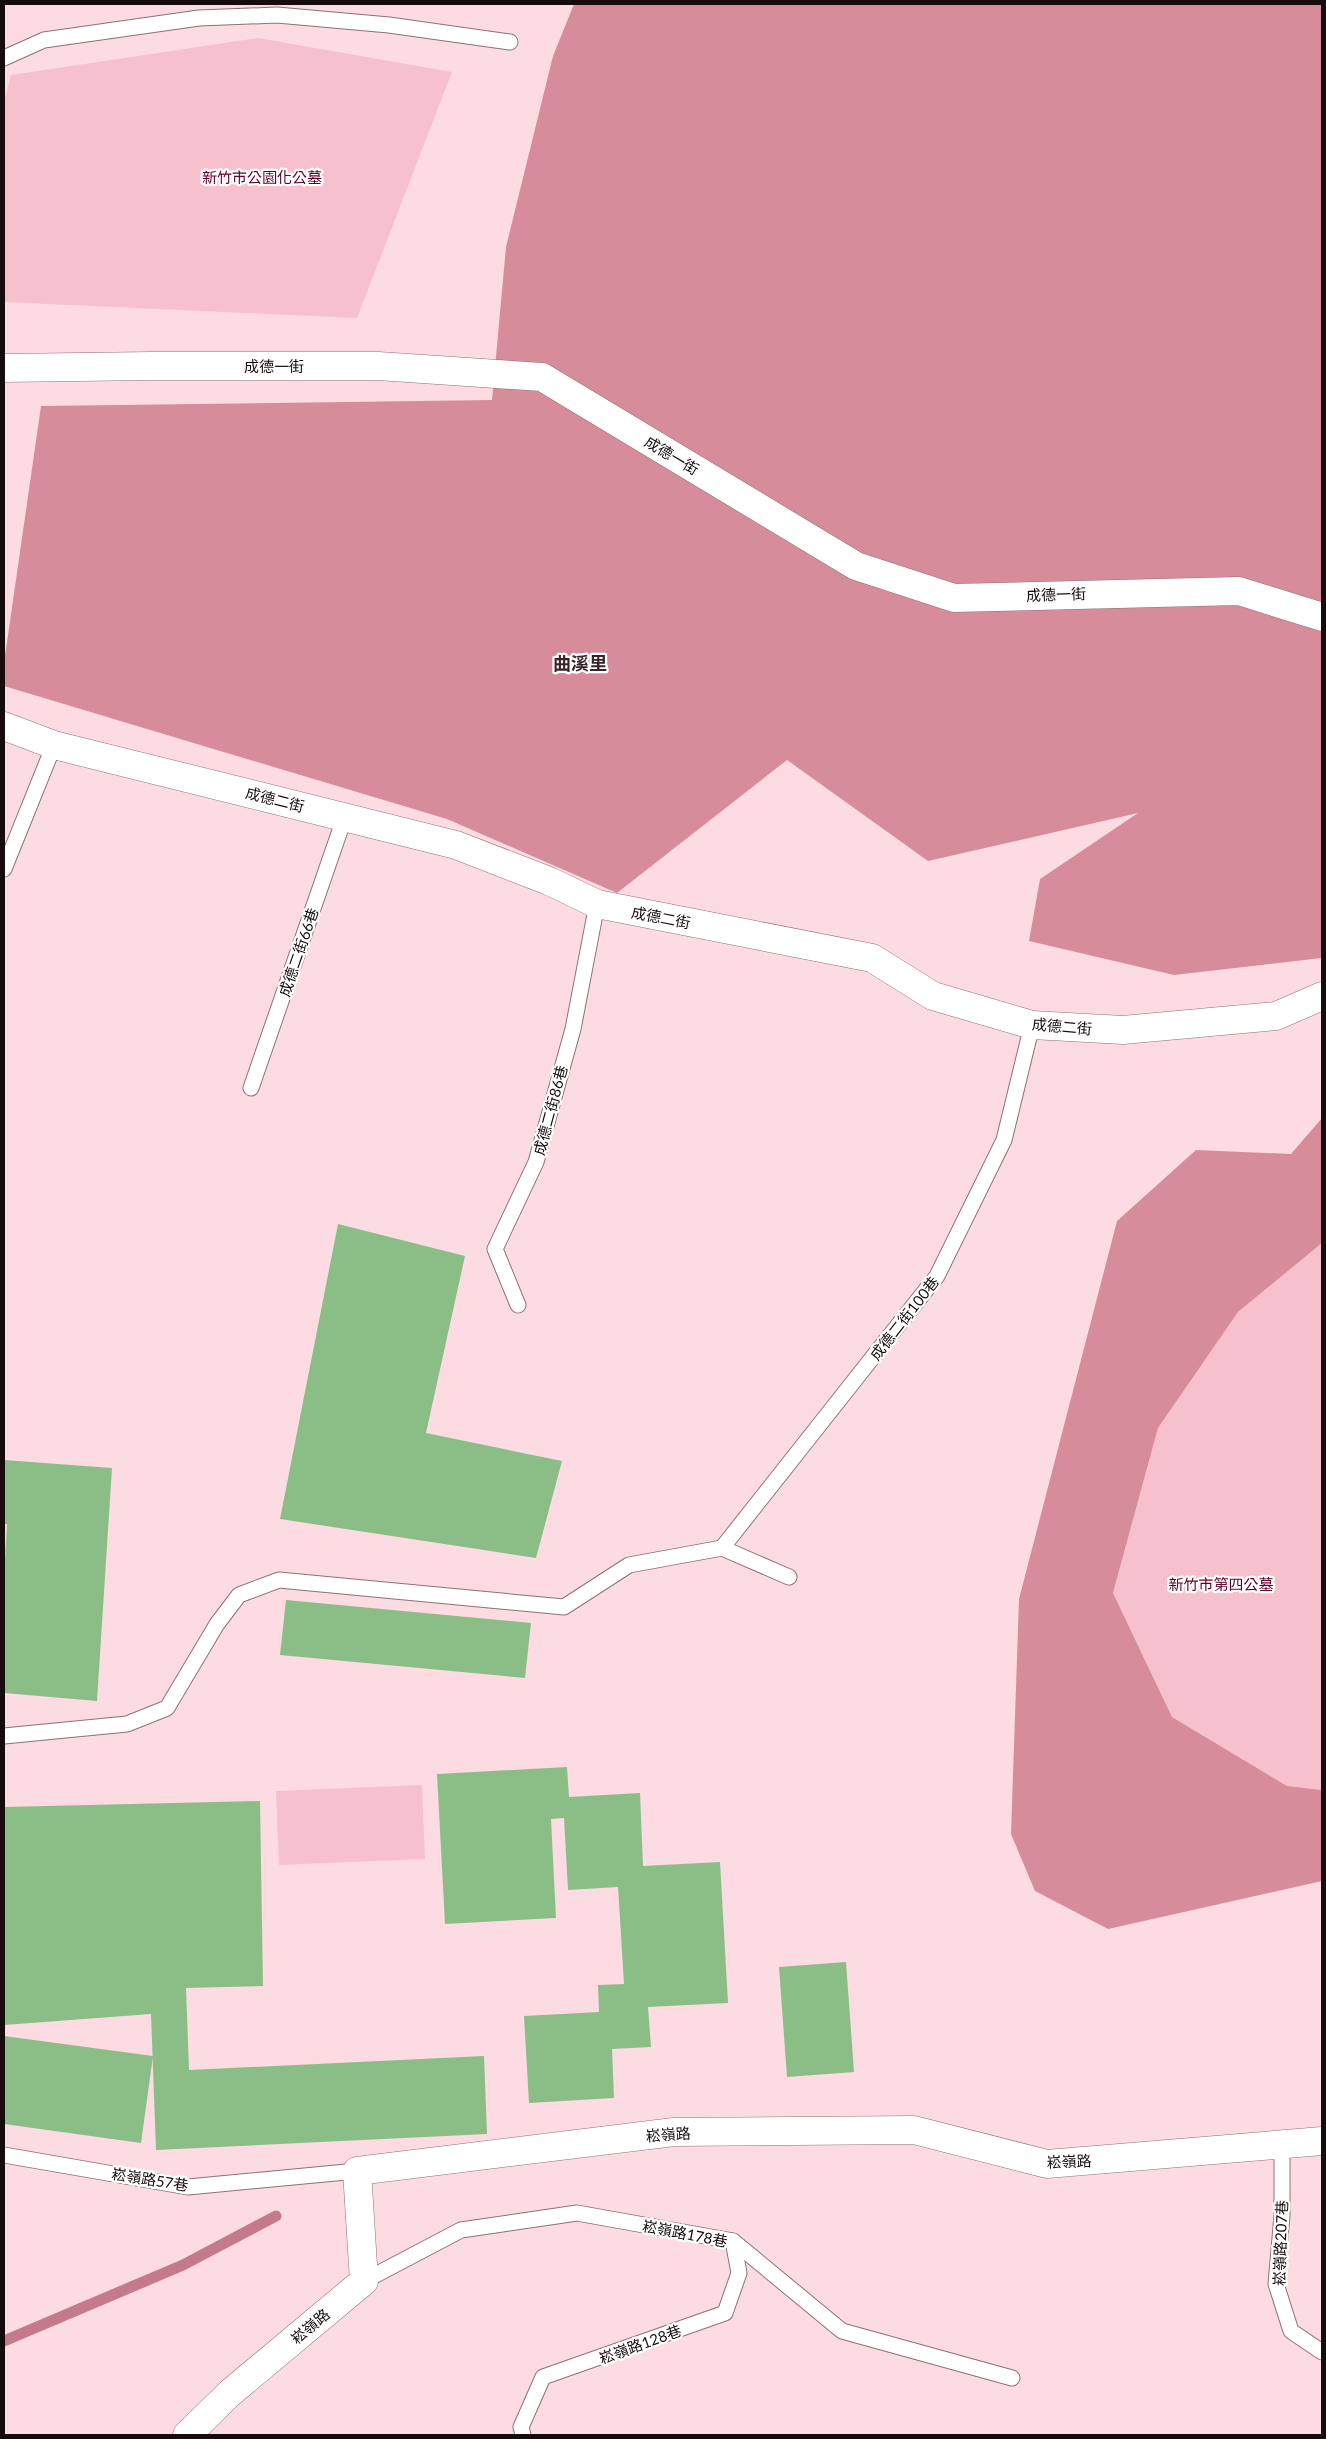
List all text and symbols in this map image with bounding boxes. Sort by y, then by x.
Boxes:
park label: 新竹市公園化公墓 [202,168,322,186]
street label: 成德一街 [244,357,304,375]
street label: 成德一街 [642,432,702,478]
street label: 成德一街 [1026,584,1086,604]
district label: 曲溪里 [553,652,607,674]
street label: 成德二街 [244,783,306,815]
street label: 成德二街 [630,902,692,932]
street label: 成德二街66巷 [274,905,322,999]
street label: 成德二街 [1031,1014,1093,1038]
street label: 成德二街86巷 [529,1063,571,1157]
street label: 成德二街100巷 [866,1273,942,1363]
park label: 新竹市第四公墓 [1168,1575,1274,1593]
street label: 崧嶺路 [645,2123,691,2145]
street label: 崧嶺路 [1046,2151,1092,2171]
street label: 崧嶺路57巷 [110,2164,190,2194]
street label: 崧嶺路207巷 [1270,2200,1290,2286]
street label: 崧嶺路178巷 [641,2216,729,2250]
street label: 崧嶺路 [287,2305,333,2347]
street label: 崧嶺路128巷 [596,2321,684,2367]

